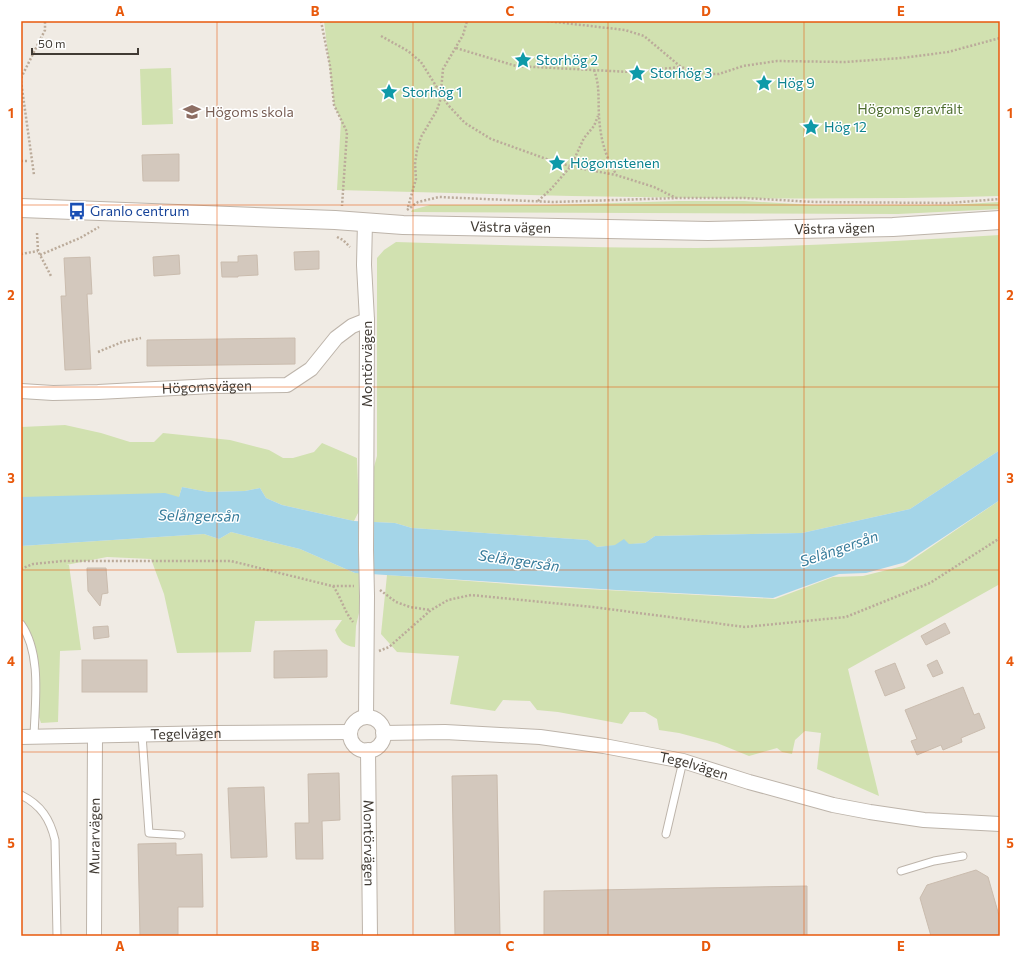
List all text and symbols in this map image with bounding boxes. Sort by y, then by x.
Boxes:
text: A [115,3,125,19]
text: B [311,3,320,19]
text: C [506,3,515,19]
text: D [701,3,711,19]
text: E [897,3,905,19]
scale bar [32,30,138,56]
text: 50 m [38,36,66,50]
place icon: Storhög 2 [513,50,533,70]
place label: Storhög 2 [536,51,598,68]
place icon: Storhög 3 [627,63,647,83]
place label: Storhög 3 [650,64,712,81]
place icon: Hög 9 [754,73,774,93]
place label: Hög 9 [777,74,815,91]
place icon: Storhög 1 [379,82,399,102]
place label: Storhög 1 [402,83,462,100]
park label: Högoms gravfält [857,100,963,117]
school or university icon: Högoms skola [182,102,202,122]
place label: Högoms skola [205,103,294,120]
text: 1 [8,105,14,121]
text: 1 [1007,105,1013,121]
place icon: Hög 12 [801,117,821,137]
place label: Hög 12 [824,118,867,135]
place icon: Högomstenen [547,153,567,173]
place label: Högomstenen [570,154,660,171]
bus stop icon: Granlo centrum [67,201,87,221]
place label: Granlo centrum [90,202,189,219]
street label: Västra vägen [470,217,551,236]
street label: Västra vägen [794,218,875,237]
text: 2 [7,287,15,303]
text: 2 [1006,287,1014,303]
street label: Montörvägen [358,321,375,407]
street label: Högomsvägen [161,376,252,397]
text: 3 [7,470,15,486]
text: 3 [1006,470,1014,486]
water label: Selångersån [158,505,240,525]
water label: Selångersån [797,526,880,570]
water label: Selångersån [477,545,561,575]
text: 4 [7,653,15,669]
text: 4 [1006,653,1014,669]
street label: Tegelvägen [150,724,221,742]
street label: Tegelvägen [658,748,731,783]
street label: Murarvägen [85,798,103,874]
street label: Montörvägen [361,800,378,886]
text: 5 [7,835,15,851]
text: 5 [1006,835,1014,851]
text: A [115,938,125,954]
text: B [311,938,320,954]
text: C [506,938,515,954]
text: D [701,938,711,954]
text: E [897,938,905,954]

